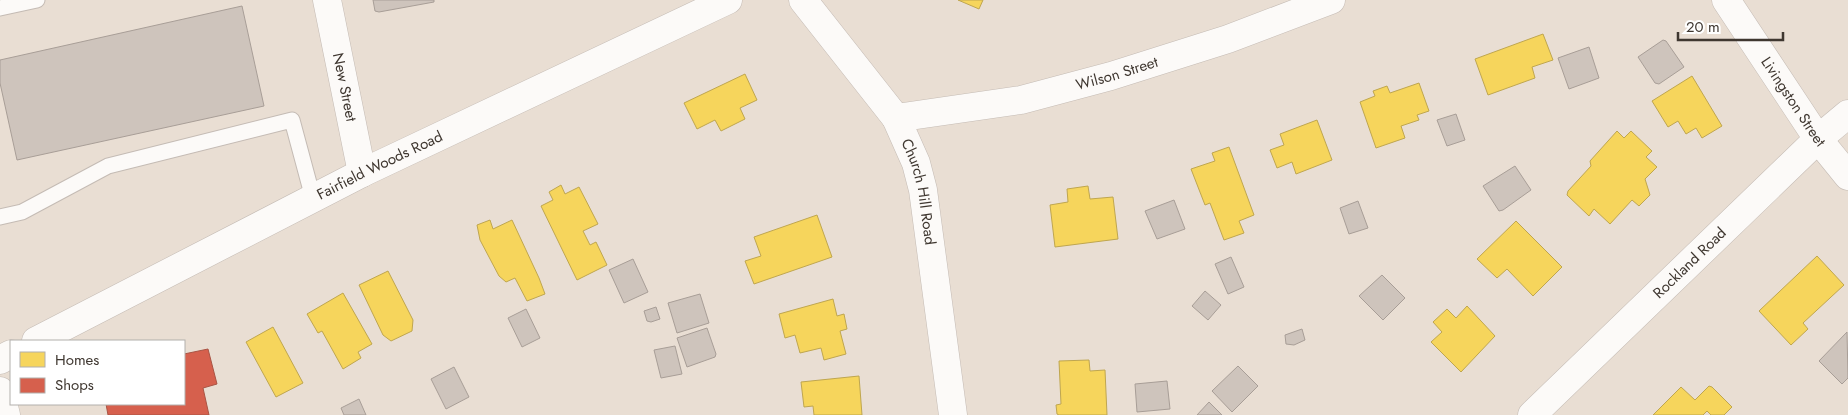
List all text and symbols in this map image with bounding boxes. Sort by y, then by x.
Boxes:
scale bar [1678,10,1783,42]
text: 20 m [1686,16,1720,38]
street label: New Street [327,51,362,124]
street label: Wilson Street [1073,51,1161,96]
street label: Livingston Street [1756,52,1831,152]
street label: Fairfield Woods Road [313,125,446,205]
street label: Church Hill Road [895,135,941,246]
street label: Rockland Road [1648,222,1731,304]
legend [10,340,185,405]
text: Homes [55,349,99,371]
text: Shops [55,374,94,396]

